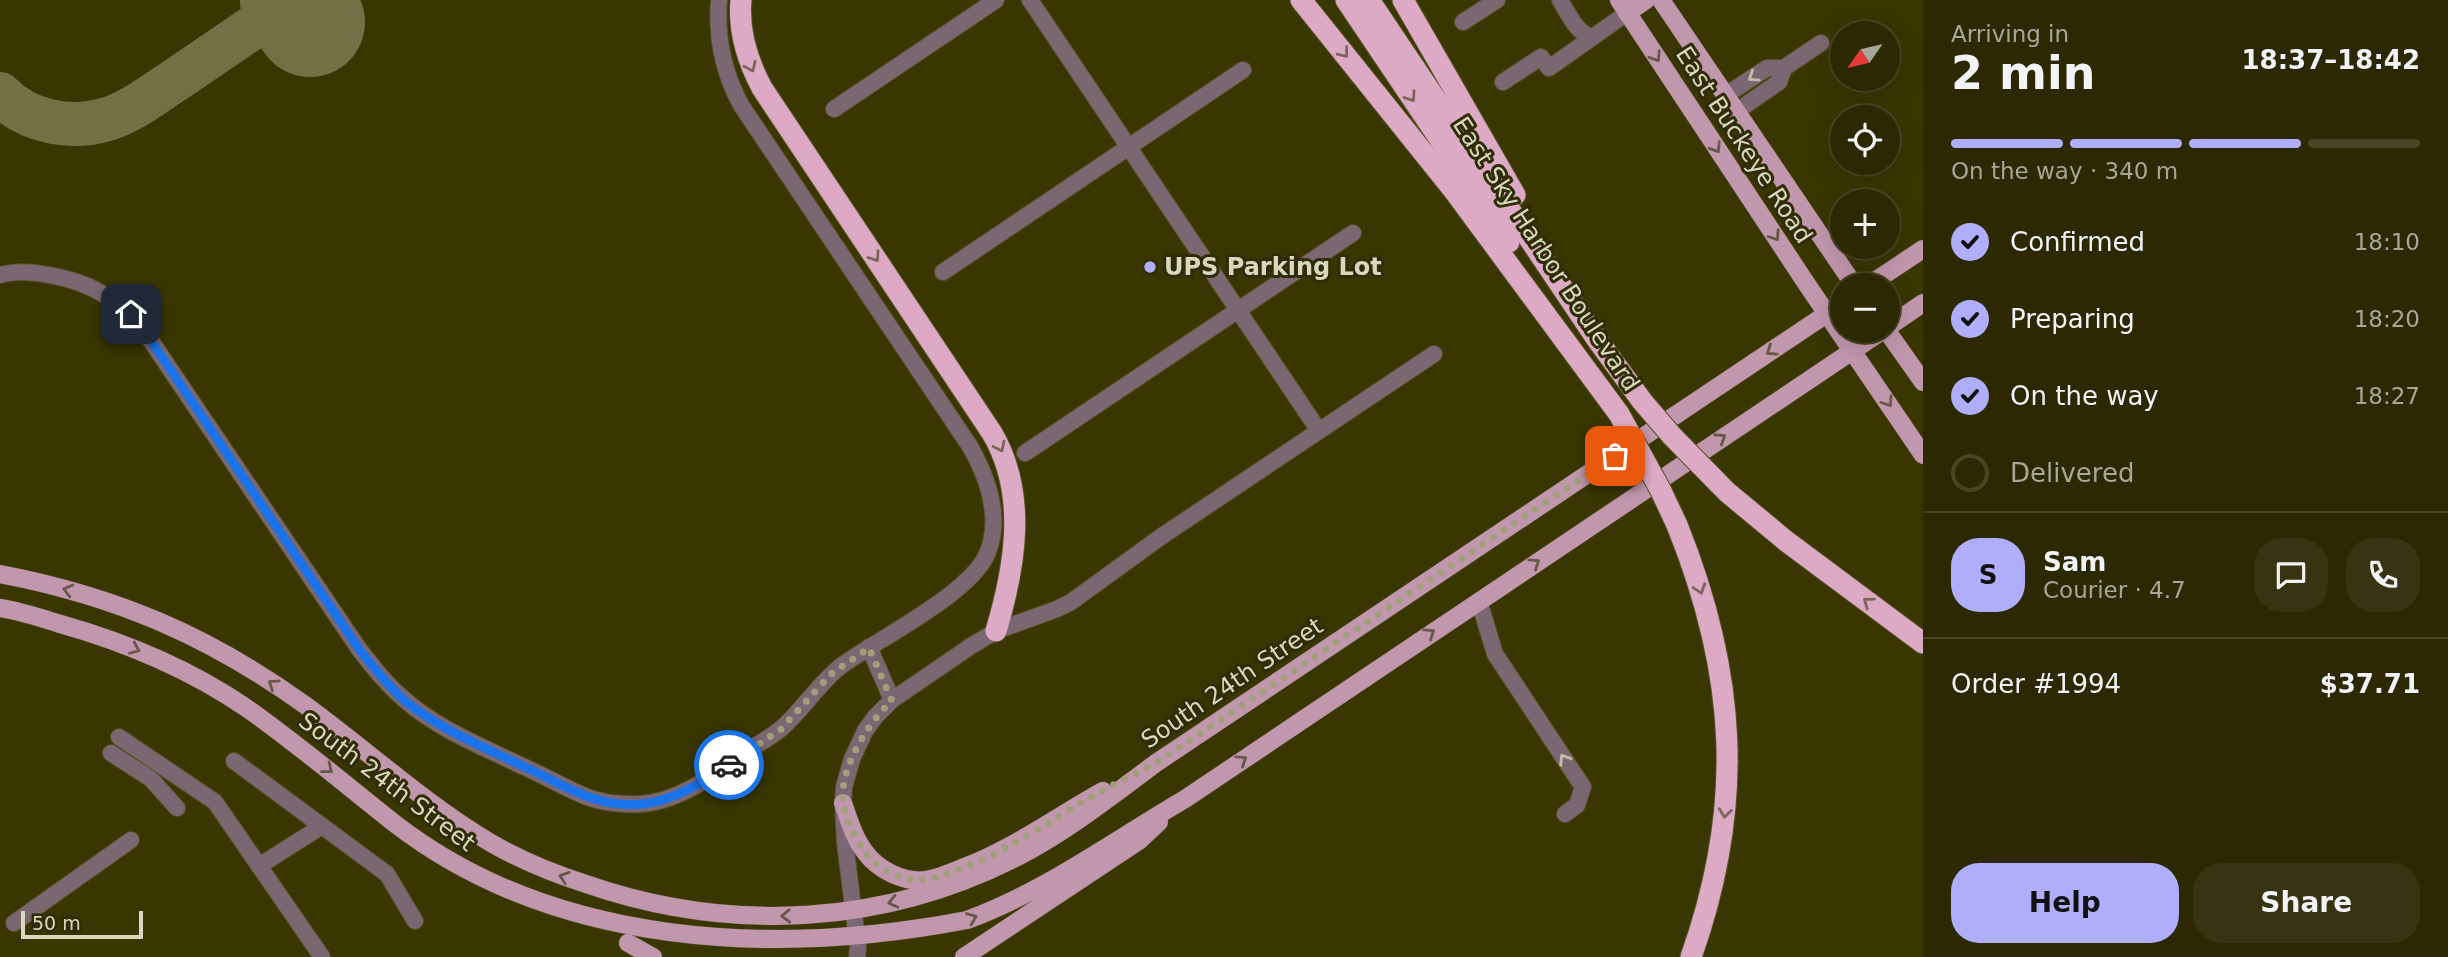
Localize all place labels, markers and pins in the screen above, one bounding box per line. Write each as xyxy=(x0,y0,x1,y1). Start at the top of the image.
place label: UPS Parking Lot xyxy=(1164,253,1382,281)
marker: UPS Parking Lot xyxy=(1142,259,1158,275)
pin xyxy=(101,284,161,344)
pin xyxy=(1585,426,1645,486)

